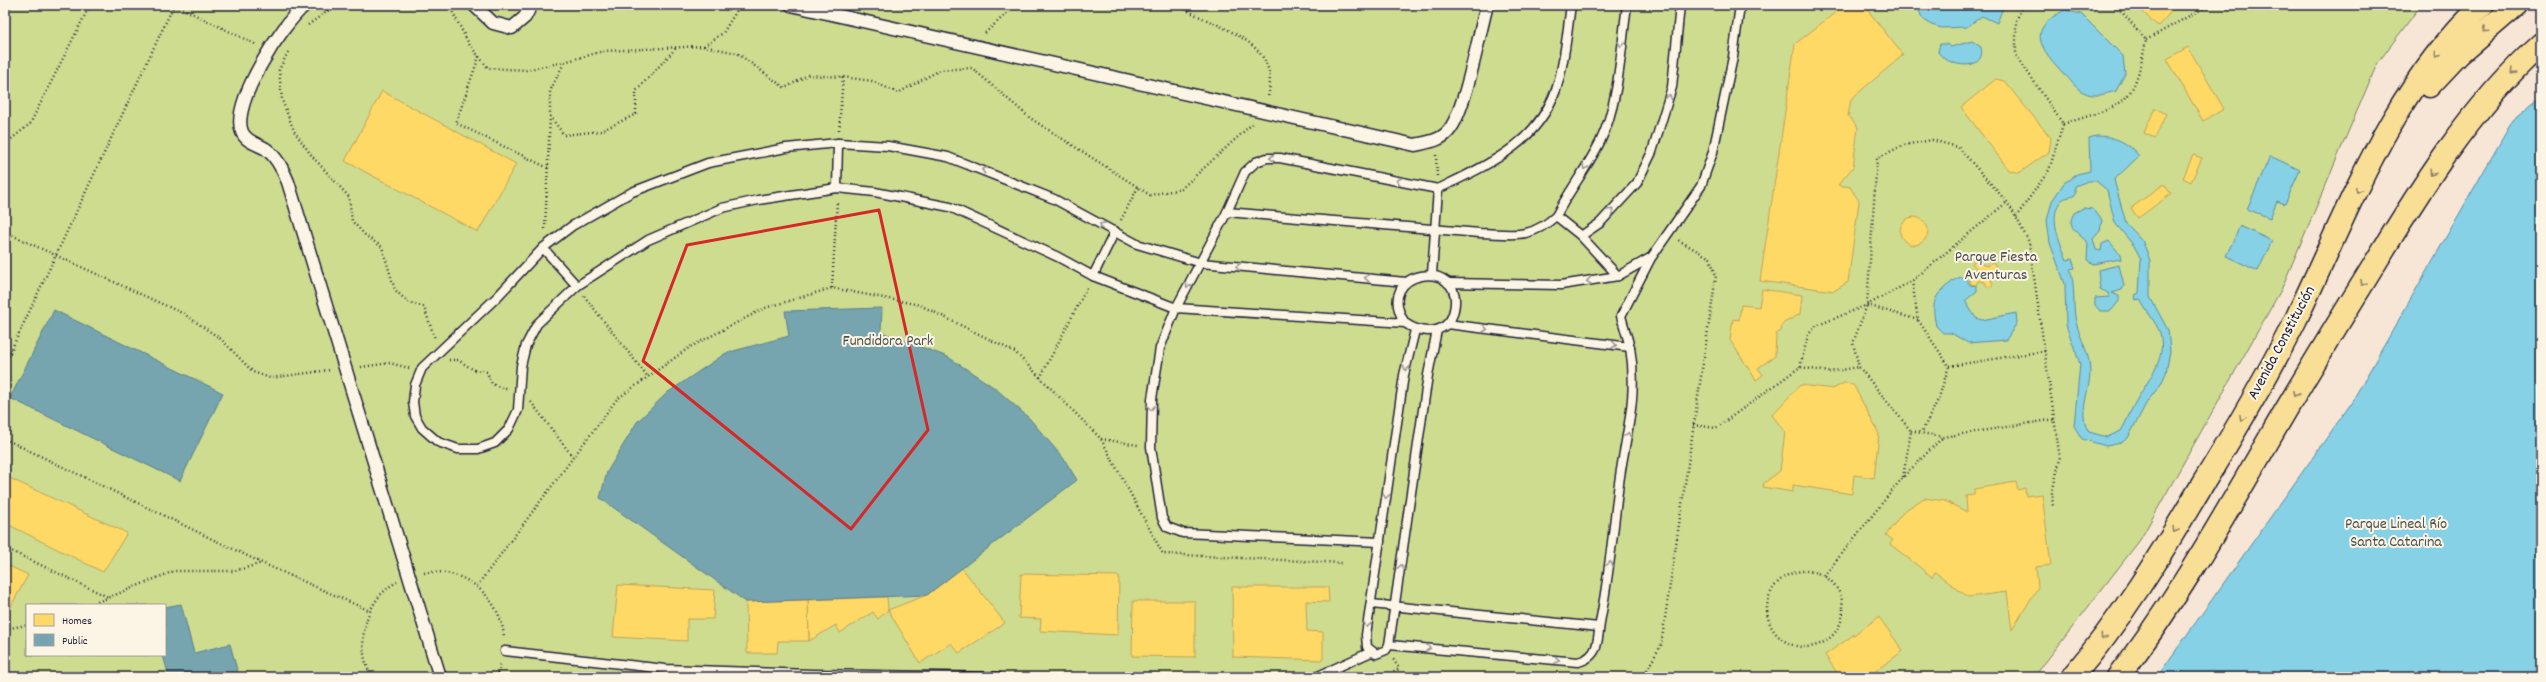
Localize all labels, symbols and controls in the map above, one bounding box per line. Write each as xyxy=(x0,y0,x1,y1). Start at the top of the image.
one-way arrow xyxy=(2483,25,2491,33)
one-way arrow xyxy=(1617,41,1626,47)
one-way arrow xyxy=(2435,50,2442,57)
one-way arrow xyxy=(2510,67,2518,74)
one-way arrow xyxy=(1664,94,1673,101)
one-way arrow xyxy=(1269,154,1275,163)
one-way arrow xyxy=(1582,163,1589,170)
one-way arrow xyxy=(981,166,988,174)
one-way arrow xyxy=(2429,169,2437,176)
one-way arrow xyxy=(1396,178,1402,186)
one-way arrow xyxy=(2355,185,2363,193)
one-way arrow xyxy=(1606,208,1614,216)
one-way arrow xyxy=(1099,222,1106,229)
park label: Parque Fiesta Aventuras xyxy=(1955,246,2038,287)
one-way arrow xyxy=(1235,262,1241,271)
one-way arrow xyxy=(1364,274,1370,283)
one-way arrow xyxy=(1586,276,1592,285)
one-way arrow xyxy=(2360,279,2368,286)
one-way arrow xyxy=(1186,281,1193,288)
street label: Avenida Constitución xyxy=(2242,282,2322,404)
one-way arrow xyxy=(1482,324,1488,333)
park label: Fundidora Park xyxy=(843,330,933,353)
one-way arrow xyxy=(1611,340,1617,349)
one-way arrow xyxy=(1402,364,1410,371)
one-way arrow xyxy=(2293,390,2300,397)
one-way arrow xyxy=(1147,405,1155,411)
one-way arrow xyxy=(2239,414,2247,421)
one-way arrow xyxy=(1623,432,1631,438)
one-way arrow xyxy=(1382,493,1391,499)
park label: Parque Lineal Río Santa Catarina xyxy=(2345,513,2447,554)
one-way arrow xyxy=(2173,526,2180,533)
one-way arrow xyxy=(1606,560,1615,567)
one-way arrow xyxy=(1397,564,1405,570)
legend xyxy=(26,604,166,656)
text: Homes xyxy=(62,613,92,630)
one-way arrow xyxy=(1363,622,1372,628)
text: Public xyxy=(62,633,88,650)
one-way arrow xyxy=(2101,633,2108,640)
one-way arrow xyxy=(1425,644,1431,653)
one-way arrow xyxy=(1554,655,1560,664)

